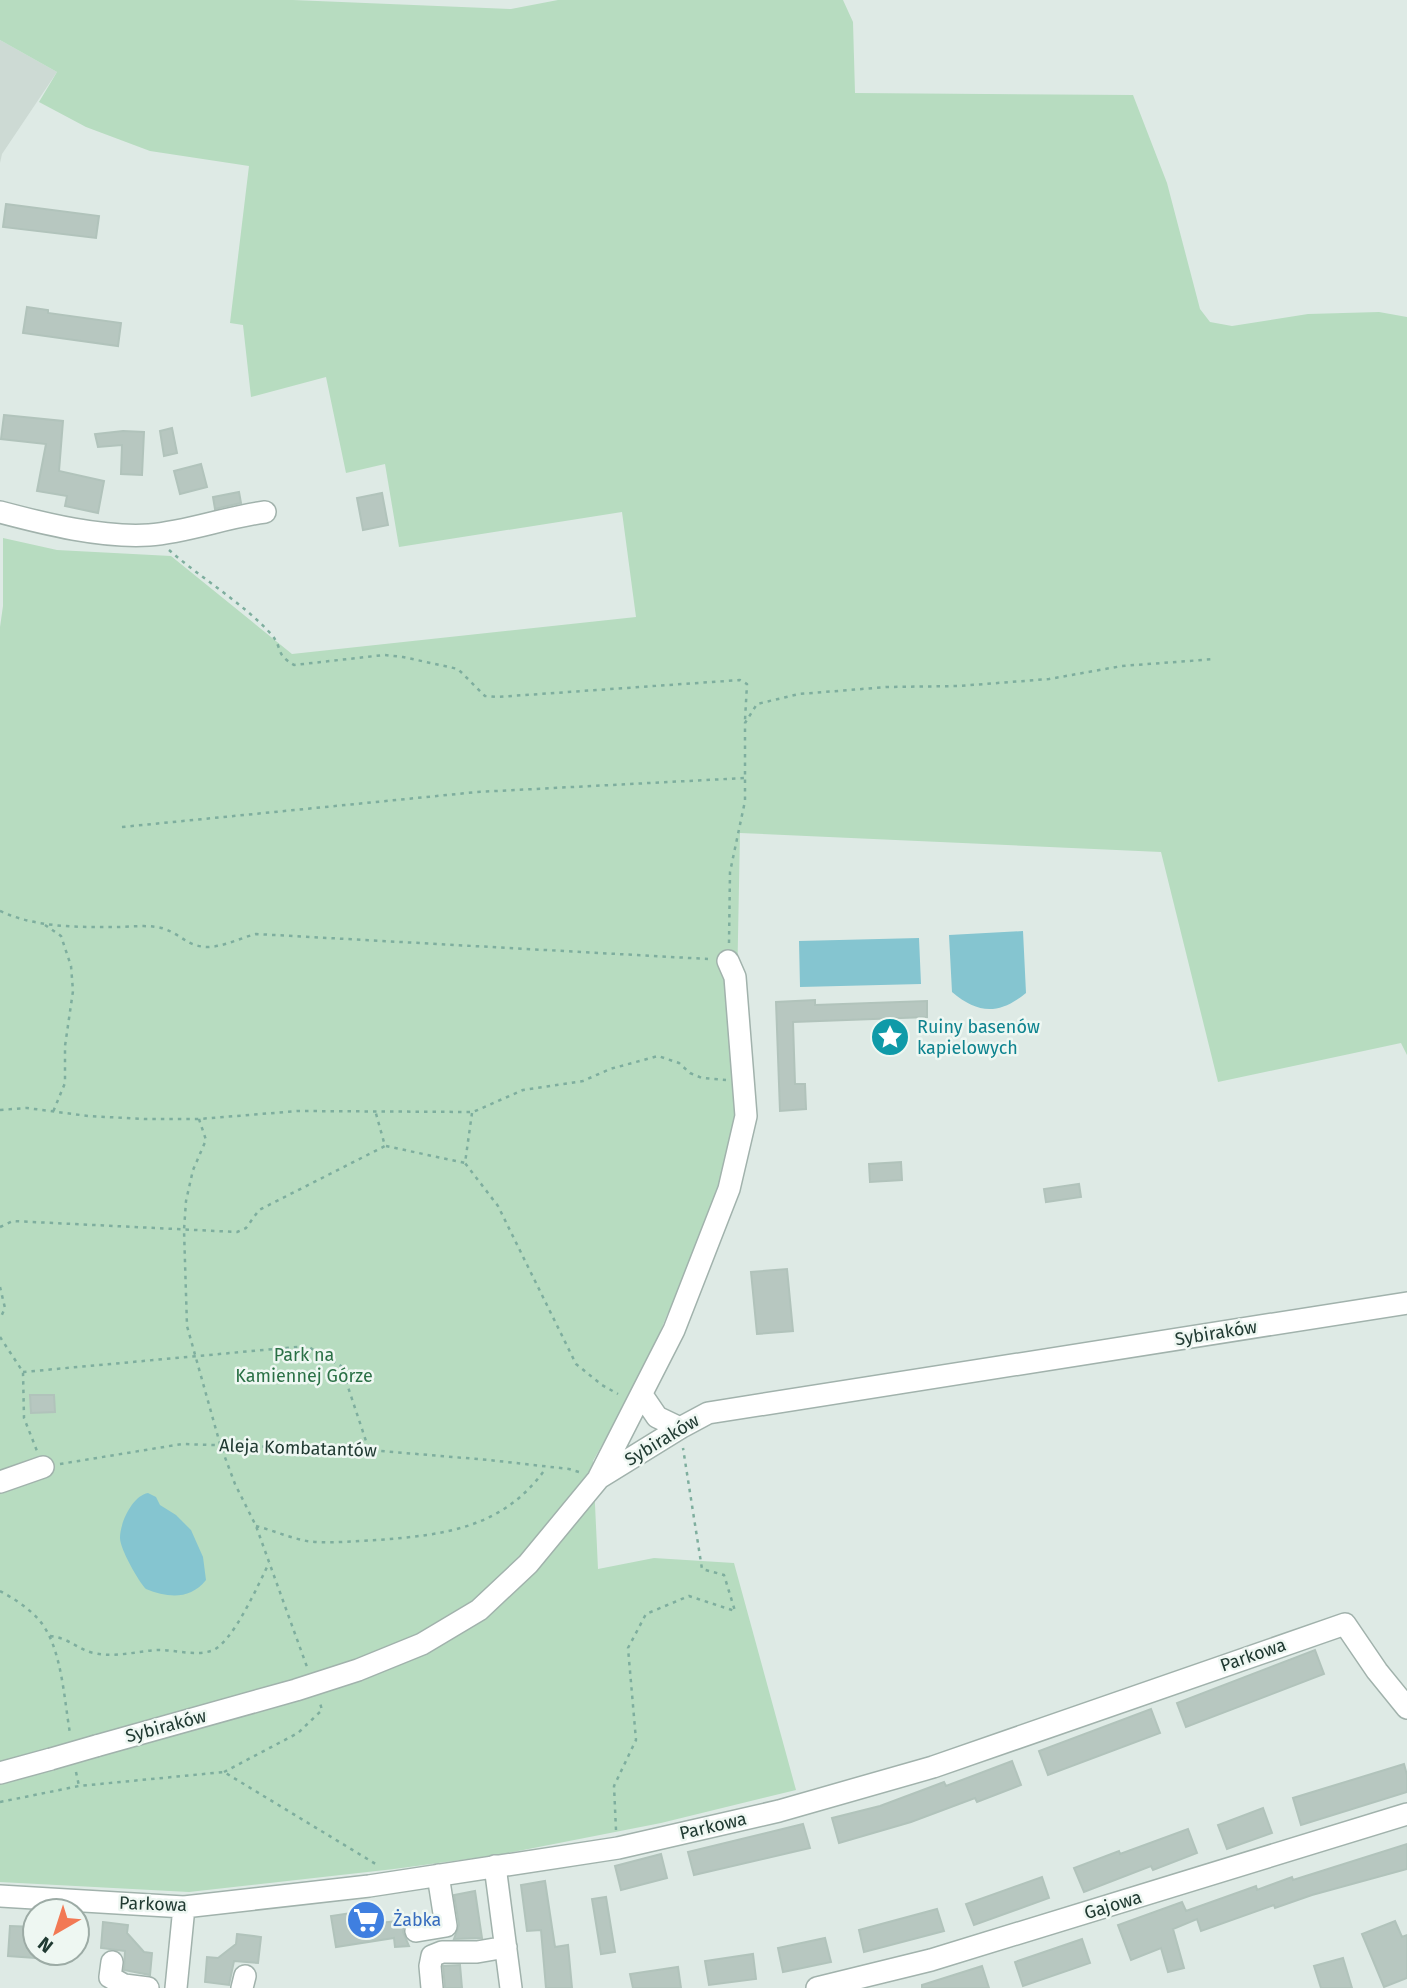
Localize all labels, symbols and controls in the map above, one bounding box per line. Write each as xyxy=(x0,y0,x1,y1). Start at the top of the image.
place icon: Ruiny basenów kapielowych xyxy=(869,1016,911,1058)
place label: Ruiny basenów kapielowych xyxy=(917,1016,1040,1059)
street label: Sybiraków xyxy=(1173,1316,1259,1350)
park label: Park na Kamiennej Górze xyxy=(235,1344,373,1387)
street label: Sybiraków xyxy=(621,1409,703,1471)
street label: Aleja Kombatantów xyxy=(219,1434,377,1462)
street label: Parkowa xyxy=(1217,1633,1289,1677)
street label: Sybiraków xyxy=(123,1705,209,1747)
street label: Parkowa xyxy=(677,1808,749,1844)
street label: Gajowa xyxy=(1082,1886,1144,1924)
street label: Parkowa xyxy=(119,1892,187,1916)
north arrow xyxy=(21,1897,91,1967)
supermarket icon: Żabka xyxy=(345,1899,387,1941)
place label: Żabka xyxy=(393,1909,441,1931)
text: N xyxy=(33,1932,58,1958)

